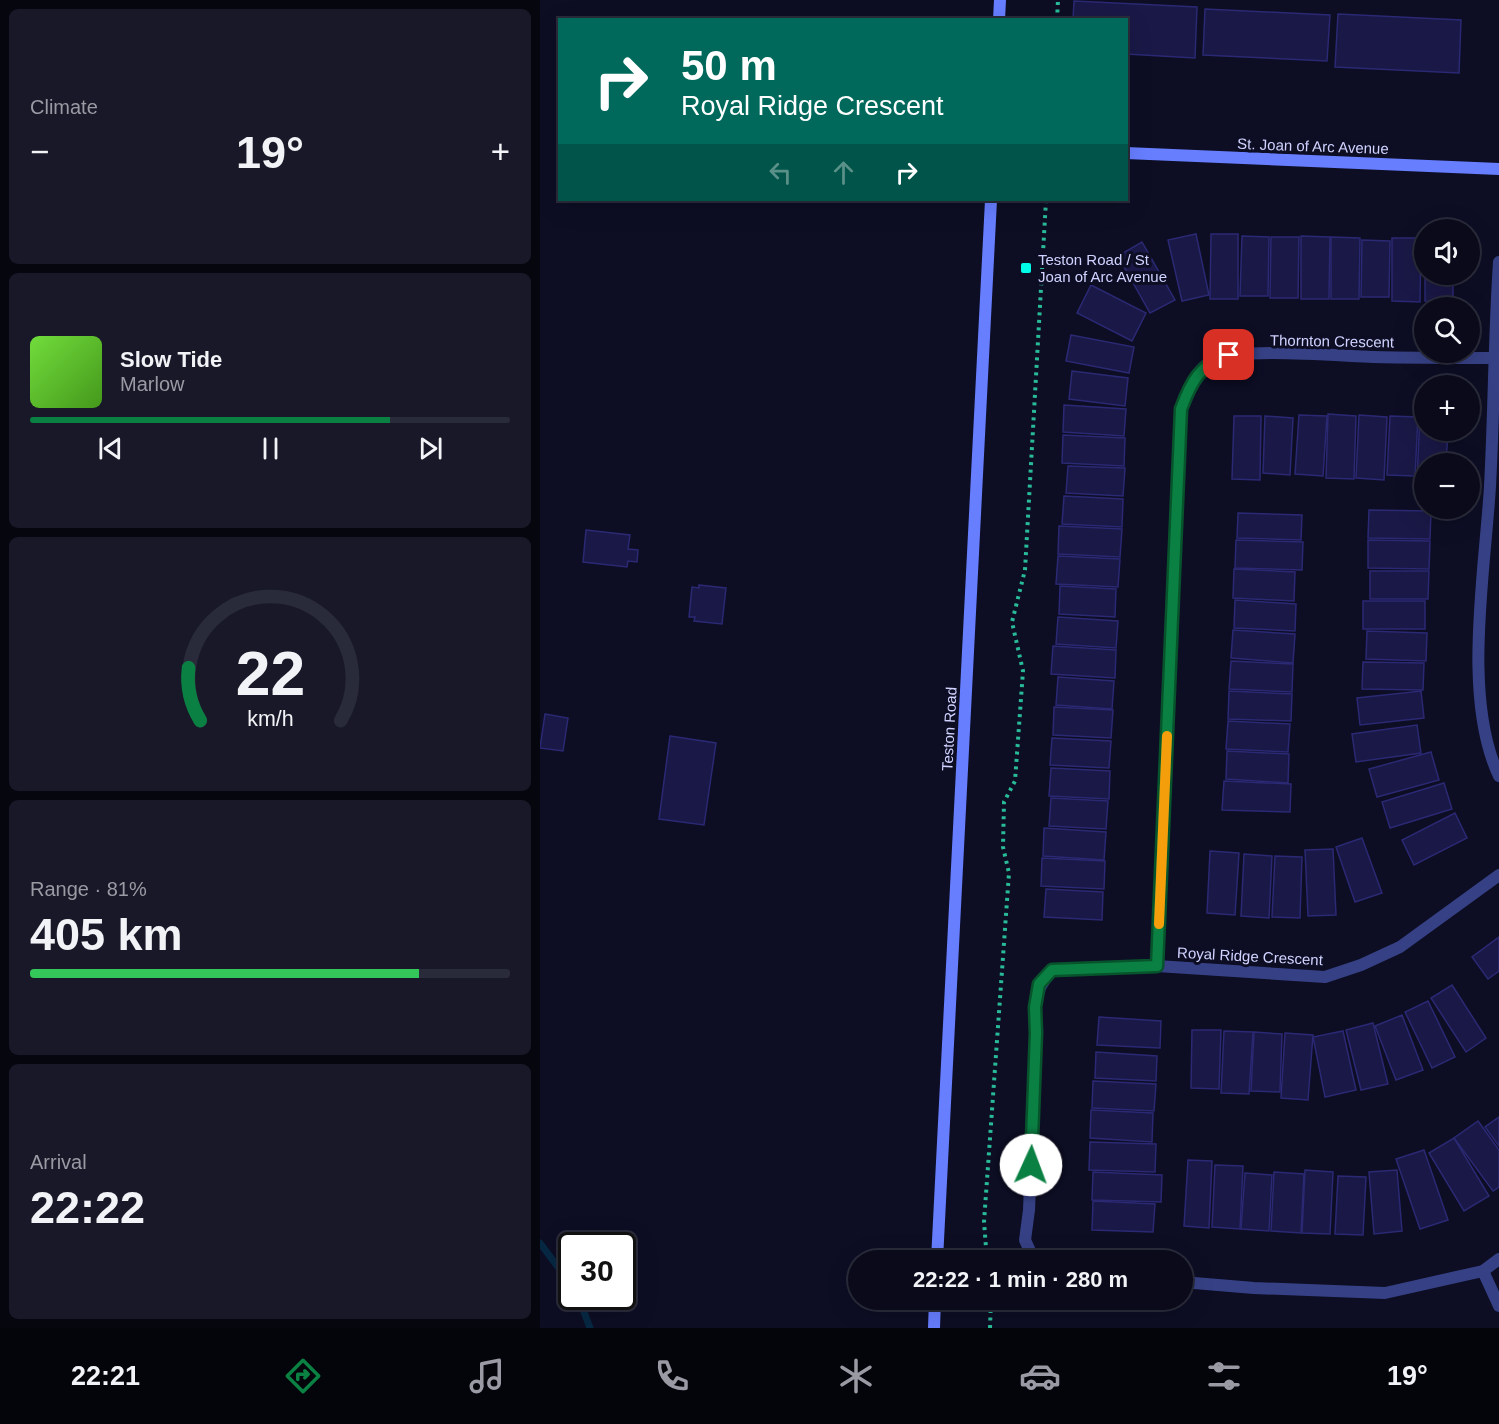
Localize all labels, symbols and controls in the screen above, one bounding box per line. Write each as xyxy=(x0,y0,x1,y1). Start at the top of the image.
icon: right xyxy=(582,42,660,120)
text: 50 m xyxy=(681,42,777,89)
text: Royal Ridge Crescent xyxy=(681,91,944,121)
text: Climate xyxy=(30,96,98,118)
text: 19° xyxy=(236,127,304,178)
text: − xyxy=(30,133,49,170)
text: + xyxy=(491,133,510,170)
street label: St. Joan of Arc Avenue xyxy=(1237,135,1389,157)
icon: left xyxy=(764,156,797,189)
icon: ahead xyxy=(827,156,860,189)
icon: right xyxy=(890,156,923,189)
map controls xyxy=(1414,219,1480,519)
button: sound xyxy=(1414,219,1480,285)
place label: Teston Road / St Joan of Arc Avenue xyxy=(1038,251,1167,285)
marker: Teston Road / St Joan of Arc Avenue xyxy=(1019,261,1033,275)
button: search xyxy=(1414,297,1480,363)
pin xyxy=(1203,329,1254,380)
street label: Thornton Crescent xyxy=(1270,331,1395,351)
icon: arrive xyxy=(1212,338,1245,371)
text: Slow Tide xyxy=(120,347,222,372)
text: Marlow xyxy=(120,373,184,395)
button: + xyxy=(1414,375,1480,441)
icon: previous xyxy=(94,432,127,465)
icon: pause xyxy=(254,432,287,465)
icon: next xyxy=(414,432,447,465)
button: − xyxy=(1414,453,1480,519)
text: 22 xyxy=(235,639,305,708)
street label: Teston Road xyxy=(938,686,960,772)
text: km/h xyxy=(247,707,293,731)
text: Range · 81% xyxy=(30,878,147,900)
text: 405 km xyxy=(30,909,183,960)
street label: Royal Ridge Crescent xyxy=(1177,944,1324,968)
position arrow xyxy=(999,1133,1063,1197)
text: Arrival xyxy=(30,1151,87,1173)
text: 22:22 xyxy=(30,1182,145,1233)
speed limit sign: 30 xyxy=(558,1232,636,1310)
text: 22:22 · 1 min · 280 m xyxy=(913,1267,1128,1292)
icon: directions xyxy=(282,1355,324,1397)
icon: music xyxy=(466,1355,508,1397)
icon: phone xyxy=(651,1355,693,1397)
icon: climate xyxy=(835,1355,877,1397)
icon: car xyxy=(1019,1355,1061,1397)
icon: filters xyxy=(1203,1355,1245,1397)
text: 22:21 xyxy=(71,1361,140,1391)
text: 19° xyxy=(1387,1361,1428,1391)

